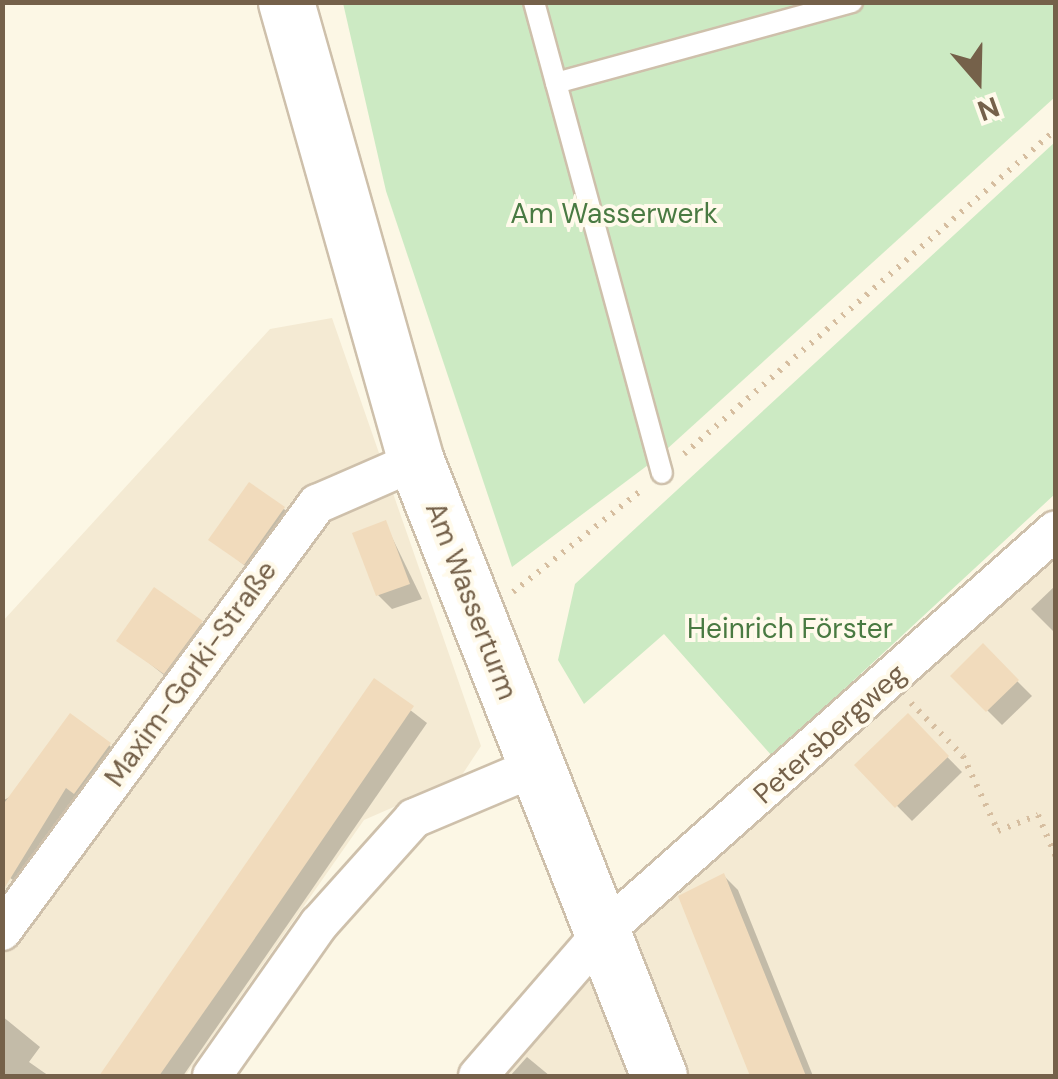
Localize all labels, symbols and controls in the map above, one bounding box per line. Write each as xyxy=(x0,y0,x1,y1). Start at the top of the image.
north arrow xyxy=(928,30,1028,130)
text: N xyxy=(973,88,1004,130)
park label: Am Wasserwerk xyxy=(510,197,718,231)
street label: Am Wasserturm xyxy=(418,498,524,704)
street label: Maxim-Gorki-Straße xyxy=(98,555,284,793)
park label: Heinrich Förster xyxy=(687,612,893,646)
street label: Petersbergweg xyxy=(747,657,913,811)

